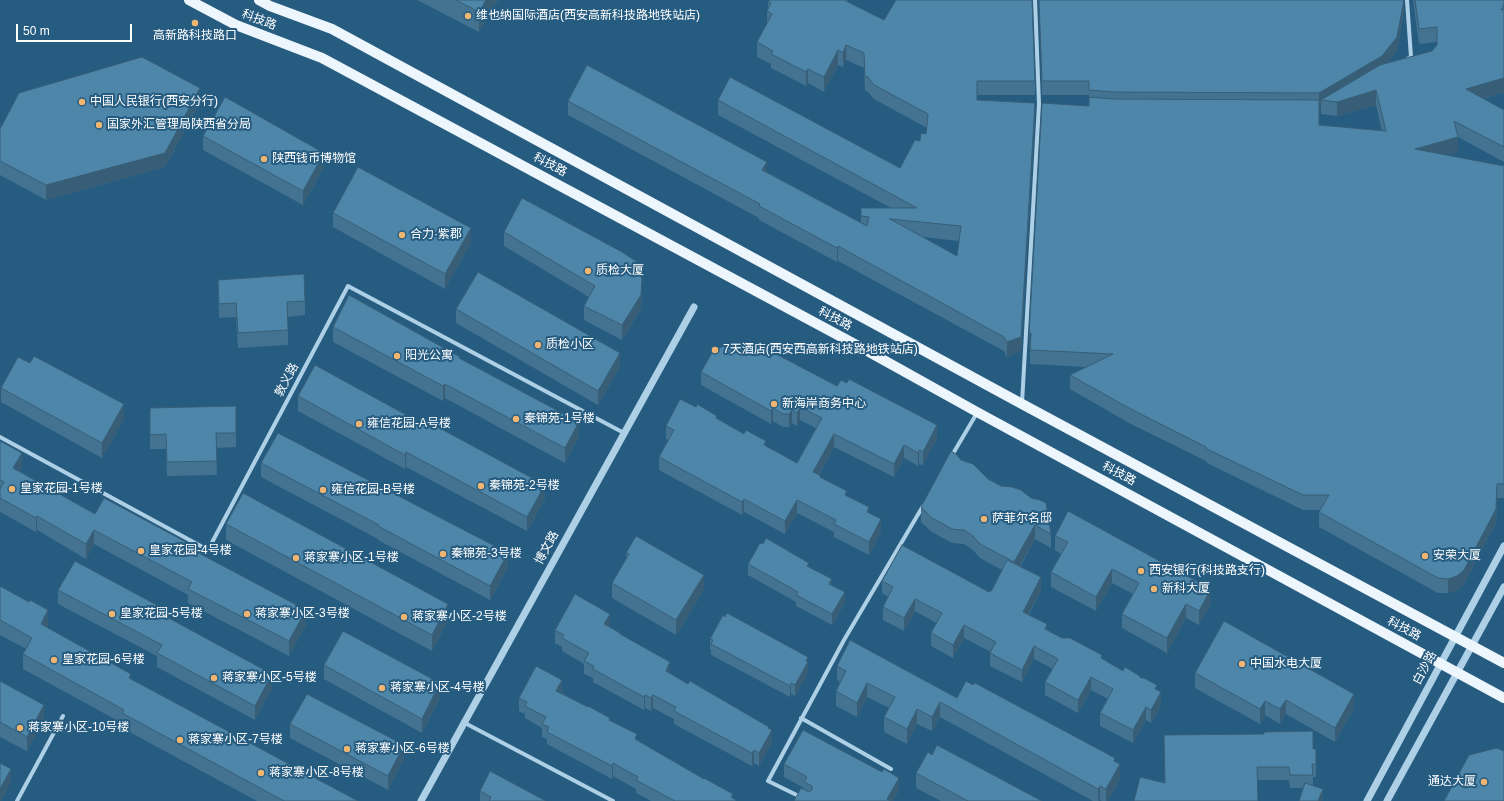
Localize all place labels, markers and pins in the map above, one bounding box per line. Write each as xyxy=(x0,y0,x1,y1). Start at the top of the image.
place label: 维也纳国际酒店(西安高新科技路地铁站店) xyxy=(476,9,700,23)
marker: 维也纳国际酒店(西安高新科技路地铁站店) xyxy=(463,11,473,21)
marker: 高新路科技路口 xyxy=(190,18,200,28)
place label: 高新路科技路口 xyxy=(153,29,237,43)
place label: 中国人民银行(西安分行) xyxy=(90,95,218,109)
marker: 中国人民银行(西安分行) xyxy=(77,97,87,107)
place label: 国家外汇管理局陕西省分局 xyxy=(107,118,251,132)
marker: 国家外汇管理局陕西省分局 xyxy=(94,120,104,130)
place label: 陕西钱币博物馆 xyxy=(272,152,356,166)
marker: 陕西钱币博物馆 xyxy=(259,154,269,164)
place label: 合力·紫郡 xyxy=(410,228,462,242)
marker: 合力·紫郡 xyxy=(397,230,407,240)
place label: 质检大厦 xyxy=(596,264,644,278)
marker: 质检大厦 xyxy=(583,266,593,276)
place label: 质检小区 xyxy=(546,338,594,352)
marker: 质检小区 xyxy=(533,340,543,350)
place label: 7天酒店(西安西高新科技路地铁站店) xyxy=(723,343,918,357)
marker: 7天酒店(西安西高新科技路地铁站店) xyxy=(710,345,720,355)
place label: 阳光公寓 xyxy=(405,349,453,363)
marker: 阳光公寓 xyxy=(392,351,402,361)
place label: 新海岸商务中心 xyxy=(782,397,866,411)
marker: 新海岸商务中心 xyxy=(769,399,779,409)
place label: 秦锦苑-1号楼 xyxy=(524,412,595,426)
marker: 秦锦苑-1号楼 xyxy=(511,414,521,424)
place label: 雍信花园-A号楼 xyxy=(367,417,451,431)
marker: 雍信花园-A号楼 xyxy=(354,419,364,429)
place label: 秦锦苑-2号楼 xyxy=(489,479,560,493)
marker: 秦锦苑-2号楼 xyxy=(476,481,486,491)
place label: 皇家花园-1号楼 xyxy=(20,482,103,496)
place label: 雍信花园-B号楼 xyxy=(331,483,415,497)
marker: 皇家花园-1号楼 xyxy=(7,484,17,494)
marker: 雍信花园-B号楼 xyxy=(318,485,328,495)
place label: 萨菲尔名邸 xyxy=(992,512,1052,526)
marker: 萨菲尔名邸 xyxy=(979,514,989,524)
place label: 皇家花园-4号楼 xyxy=(149,544,232,558)
marker: 皇家花园-4号楼 xyxy=(136,546,146,556)
place label: 秦锦苑-3号楼 xyxy=(451,547,522,561)
marker: 秦锦苑-3号楼 xyxy=(438,549,448,559)
place label: 安荣大厦 xyxy=(1433,549,1481,563)
place label: 蒋家寨小区-1号楼 xyxy=(304,551,399,565)
marker: 安荣大厦 xyxy=(1420,551,1430,561)
marker: 蒋家寨小区-1号楼 xyxy=(291,553,301,563)
place label: 西安银行(科技路支行) xyxy=(1149,564,1265,578)
marker: 西安银行(科技路支行) xyxy=(1136,566,1146,576)
place label: 新科大厦 xyxy=(1162,582,1210,596)
marker: 新科大厦 xyxy=(1149,584,1159,594)
place label: 皇家花园-5号楼 xyxy=(120,607,203,621)
place label: 蒋家寨小区-3号楼 xyxy=(255,607,350,621)
marker: 皇家花园-5号楼 xyxy=(107,609,117,619)
marker: 蒋家寨小区-3号楼 xyxy=(242,609,252,619)
place label: 蒋家寨小区-2号楼 xyxy=(412,610,507,624)
marker: 蒋家寨小区-2号楼 xyxy=(399,612,409,622)
place label: 皇家花园-6号楼 xyxy=(62,653,145,667)
marker: 皇家花园-6号楼 xyxy=(49,655,59,665)
place label: 中国水电大厦 xyxy=(1250,657,1322,671)
marker: 中国水电大厦 xyxy=(1237,659,1247,669)
place label: 蒋家寨小区-5号楼 xyxy=(222,671,317,685)
marker: 蒋家寨小区-5号楼 xyxy=(209,673,219,683)
place label: 蒋家寨小区-4号楼 xyxy=(390,681,485,695)
marker: 蒋家寨小区-4号楼 xyxy=(377,683,387,693)
place label: 蒋家寨小区-10号楼 xyxy=(28,721,129,735)
marker: 蒋家寨小区-10号楼 xyxy=(15,723,25,733)
place label: 蒋家寨小区-7号楼 xyxy=(188,733,283,747)
marker: 蒋家寨小区-7号楼 xyxy=(175,735,185,745)
place label: 蒋家寨小区-6号楼 xyxy=(355,742,450,756)
marker: 蒋家寨小区-6号楼 xyxy=(342,744,352,754)
place label: 蒋家寨小区-8号楼 xyxy=(269,766,364,780)
marker: 蒋家寨小区-8号楼 xyxy=(256,768,266,778)
place label: 通达大厦 xyxy=(1428,775,1476,789)
marker: 通达大厦 xyxy=(1479,777,1489,787)

